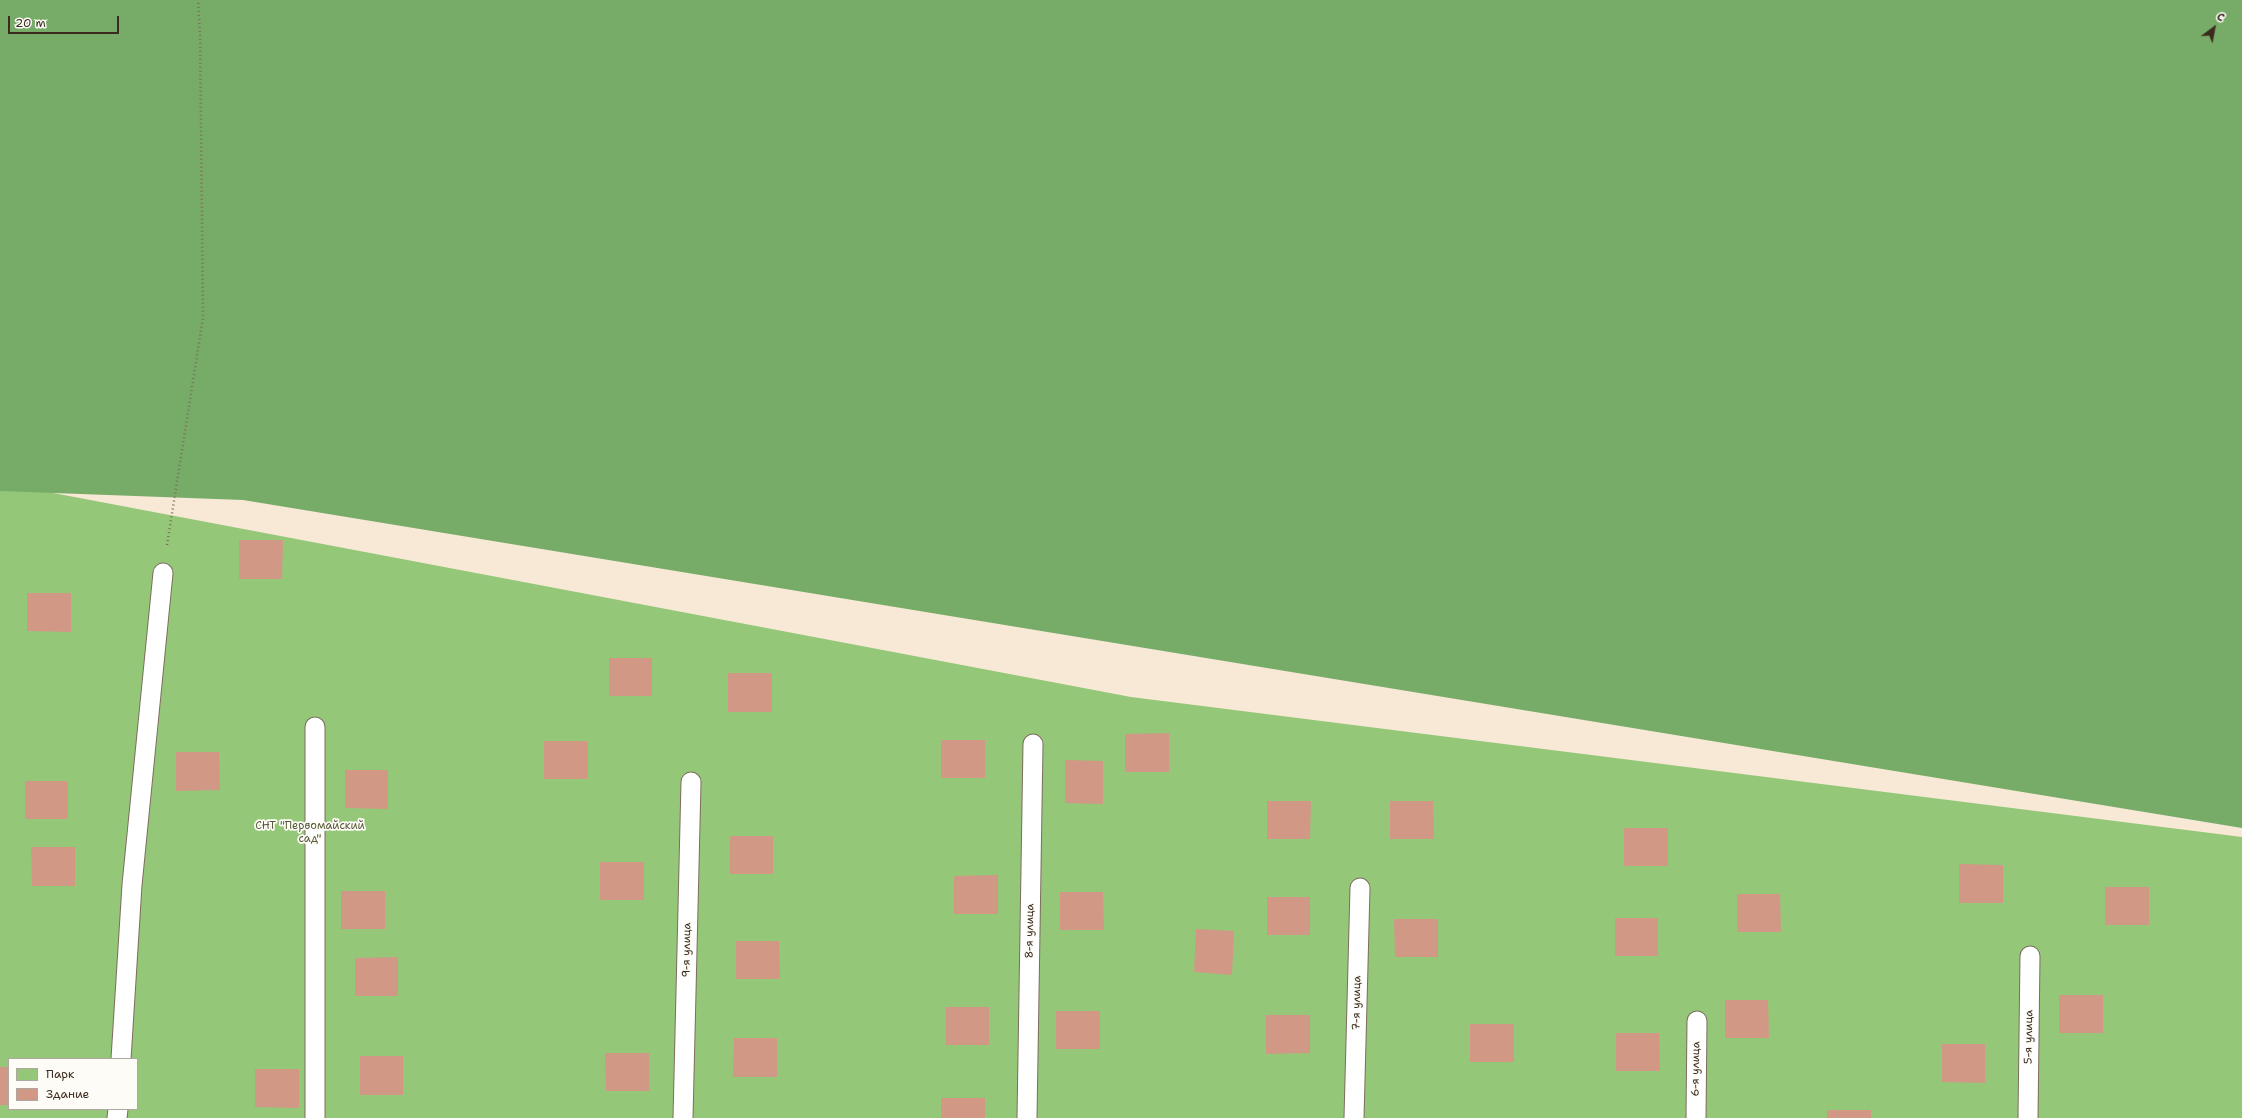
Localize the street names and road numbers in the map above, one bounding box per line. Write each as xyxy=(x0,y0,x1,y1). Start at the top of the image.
street label: 8-я улица xyxy=(1023,903,1037,959)
street label: 9-я улица xyxy=(680,922,694,978)
street label: 7-я улица xyxy=(1350,975,1364,1031)
street label: 5-я улица xyxy=(2022,1010,2036,1064)
street label: 6-я улица xyxy=(1689,1041,1703,1097)

